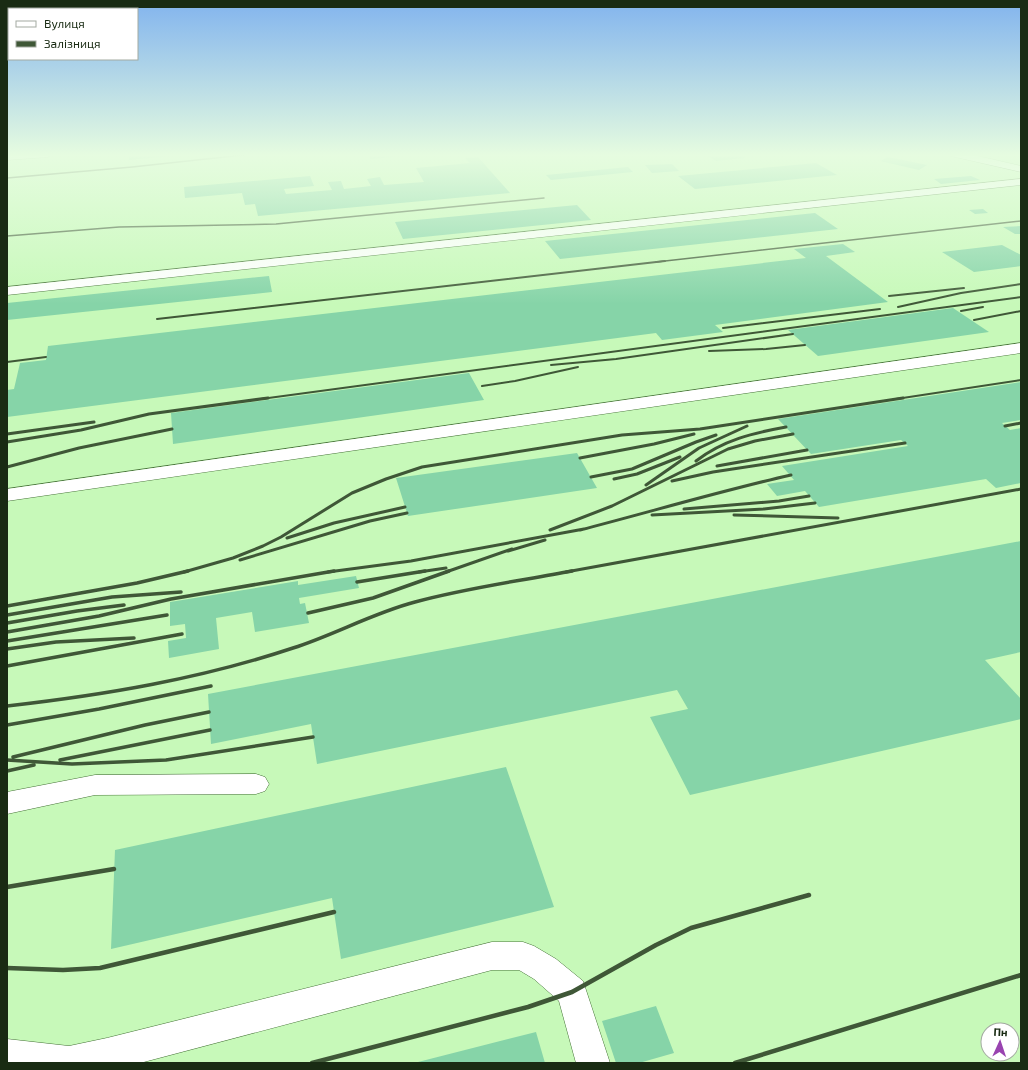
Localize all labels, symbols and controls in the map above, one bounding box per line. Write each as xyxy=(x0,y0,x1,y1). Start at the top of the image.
legend xyxy=(8,8,138,60)
text: Вулиця xyxy=(44,16,85,31)
text: Залізниця xyxy=(44,36,101,50)
north arrow xyxy=(980,1022,1020,1062)
text: Пн xyxy=(993,1025,1008,1038)

